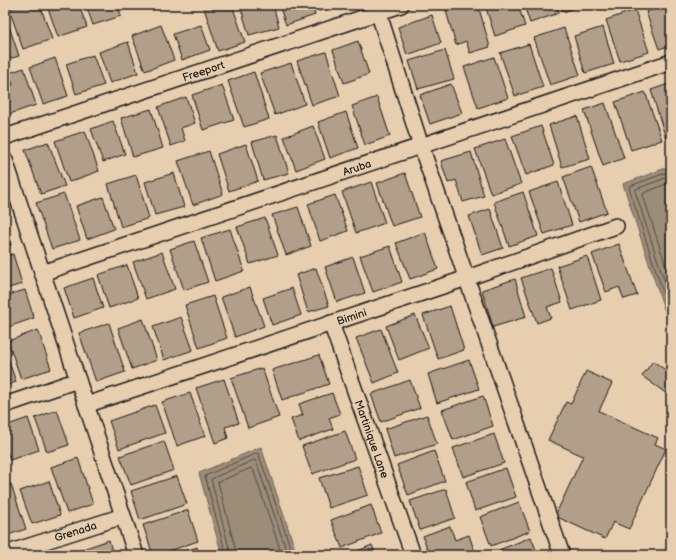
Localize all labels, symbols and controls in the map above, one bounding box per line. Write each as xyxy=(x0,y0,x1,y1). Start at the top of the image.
street label: Freeport xyxy=(181,58,227,84)
street label: Aruba xyxy=(341,157,373,179)
street label: Bimini xyxy=(335,306,368,328)
street label: Martinique Lane xyxy=(352,398,391,480)
street label: Grenada xyxy=(53,519,98,545)

